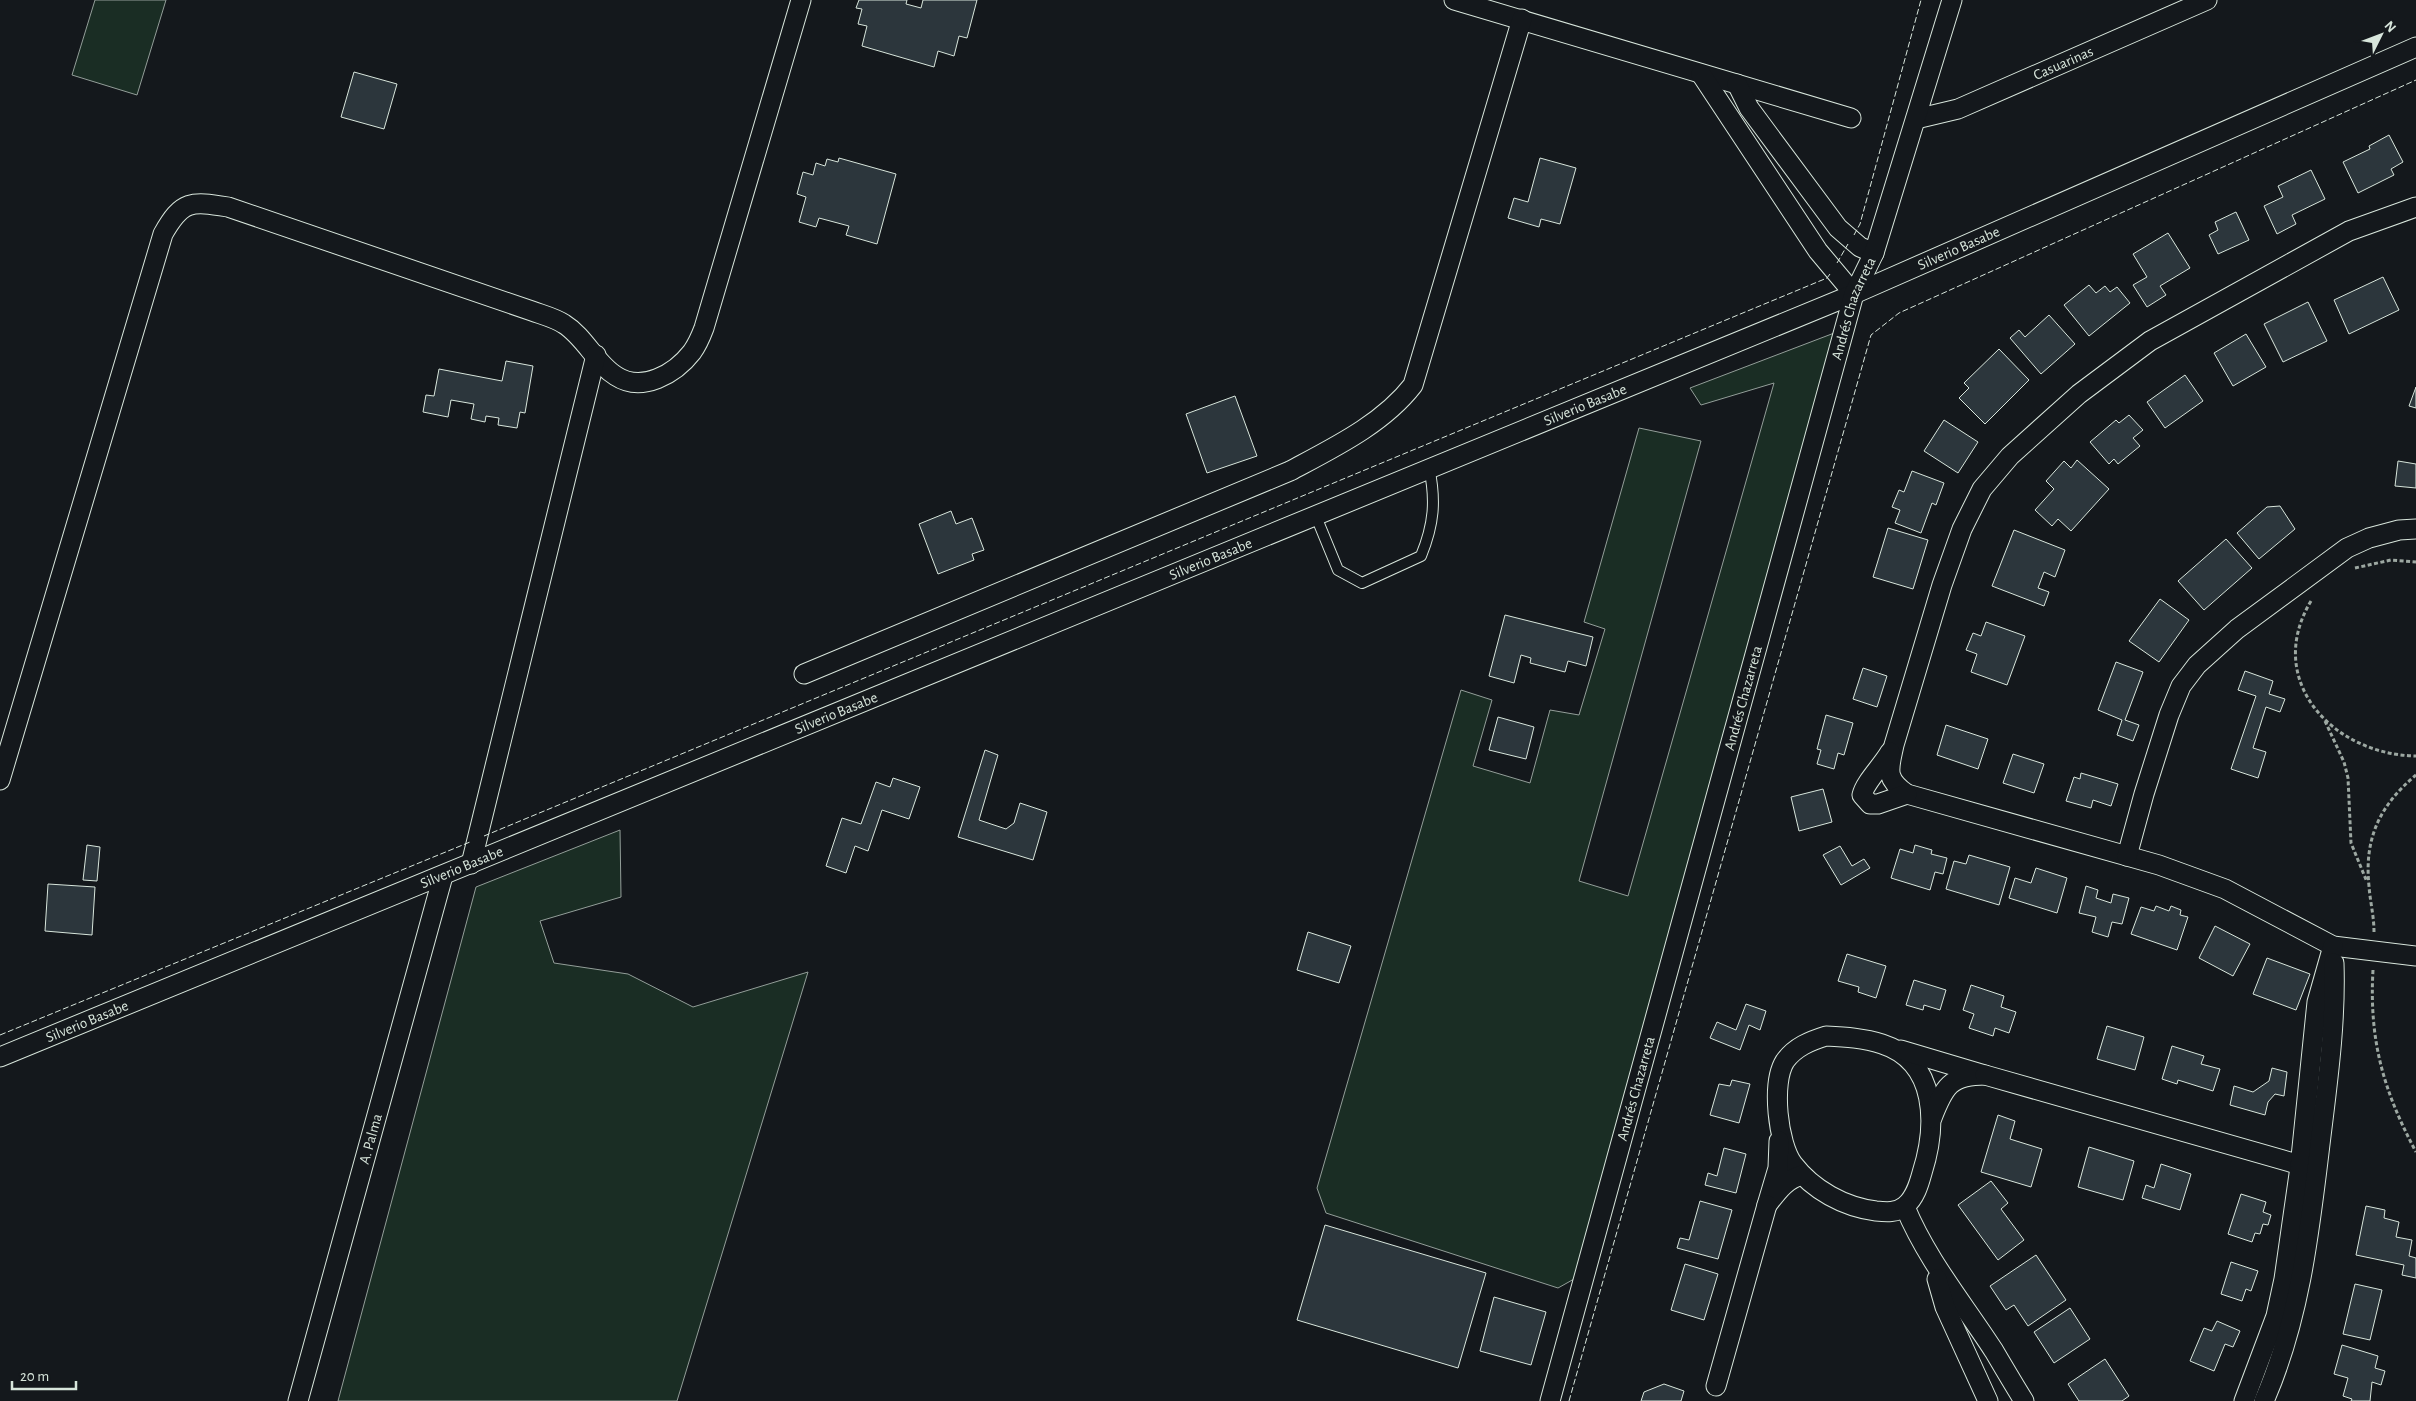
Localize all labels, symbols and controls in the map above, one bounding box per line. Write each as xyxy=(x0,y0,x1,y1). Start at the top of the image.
north arrow xyxy=(2356,10,2406,60)
text: N xyxy=(2381,19,2398,35)
street label: Casuarinas xyxy=(2031,43,2095,83)
street label: Silverio Basabe xyxy=(1915,223,2002,273)
street label: Andrés Chazarreta xyxy=(1829,255,1878,361)
street label: Silverio Basabe xyxy=(1541,381,1629,428)
street label: Silverio Basabe xyxy=(1167,535,1254,583)
street label: Andrés Chazarreta xyxy=(1722,644,1765,752)
street label: Silverio Basabe xyxy=(792,689,880,737)
street label: Silverio Basabe xyxy=(418,843,505,891)
street label: Silverio Basabe xyxy=(43,998,131,1045)
street label: Andrés Chazarreta xyxy=(1614,1035,1657,1143)
street label: A. Palma xyxy=(356,1112,385,1166)
scale bar xyxy=(12,1358,76,1390)
text: 20 m xyxy=(20,1369,49,1384)

